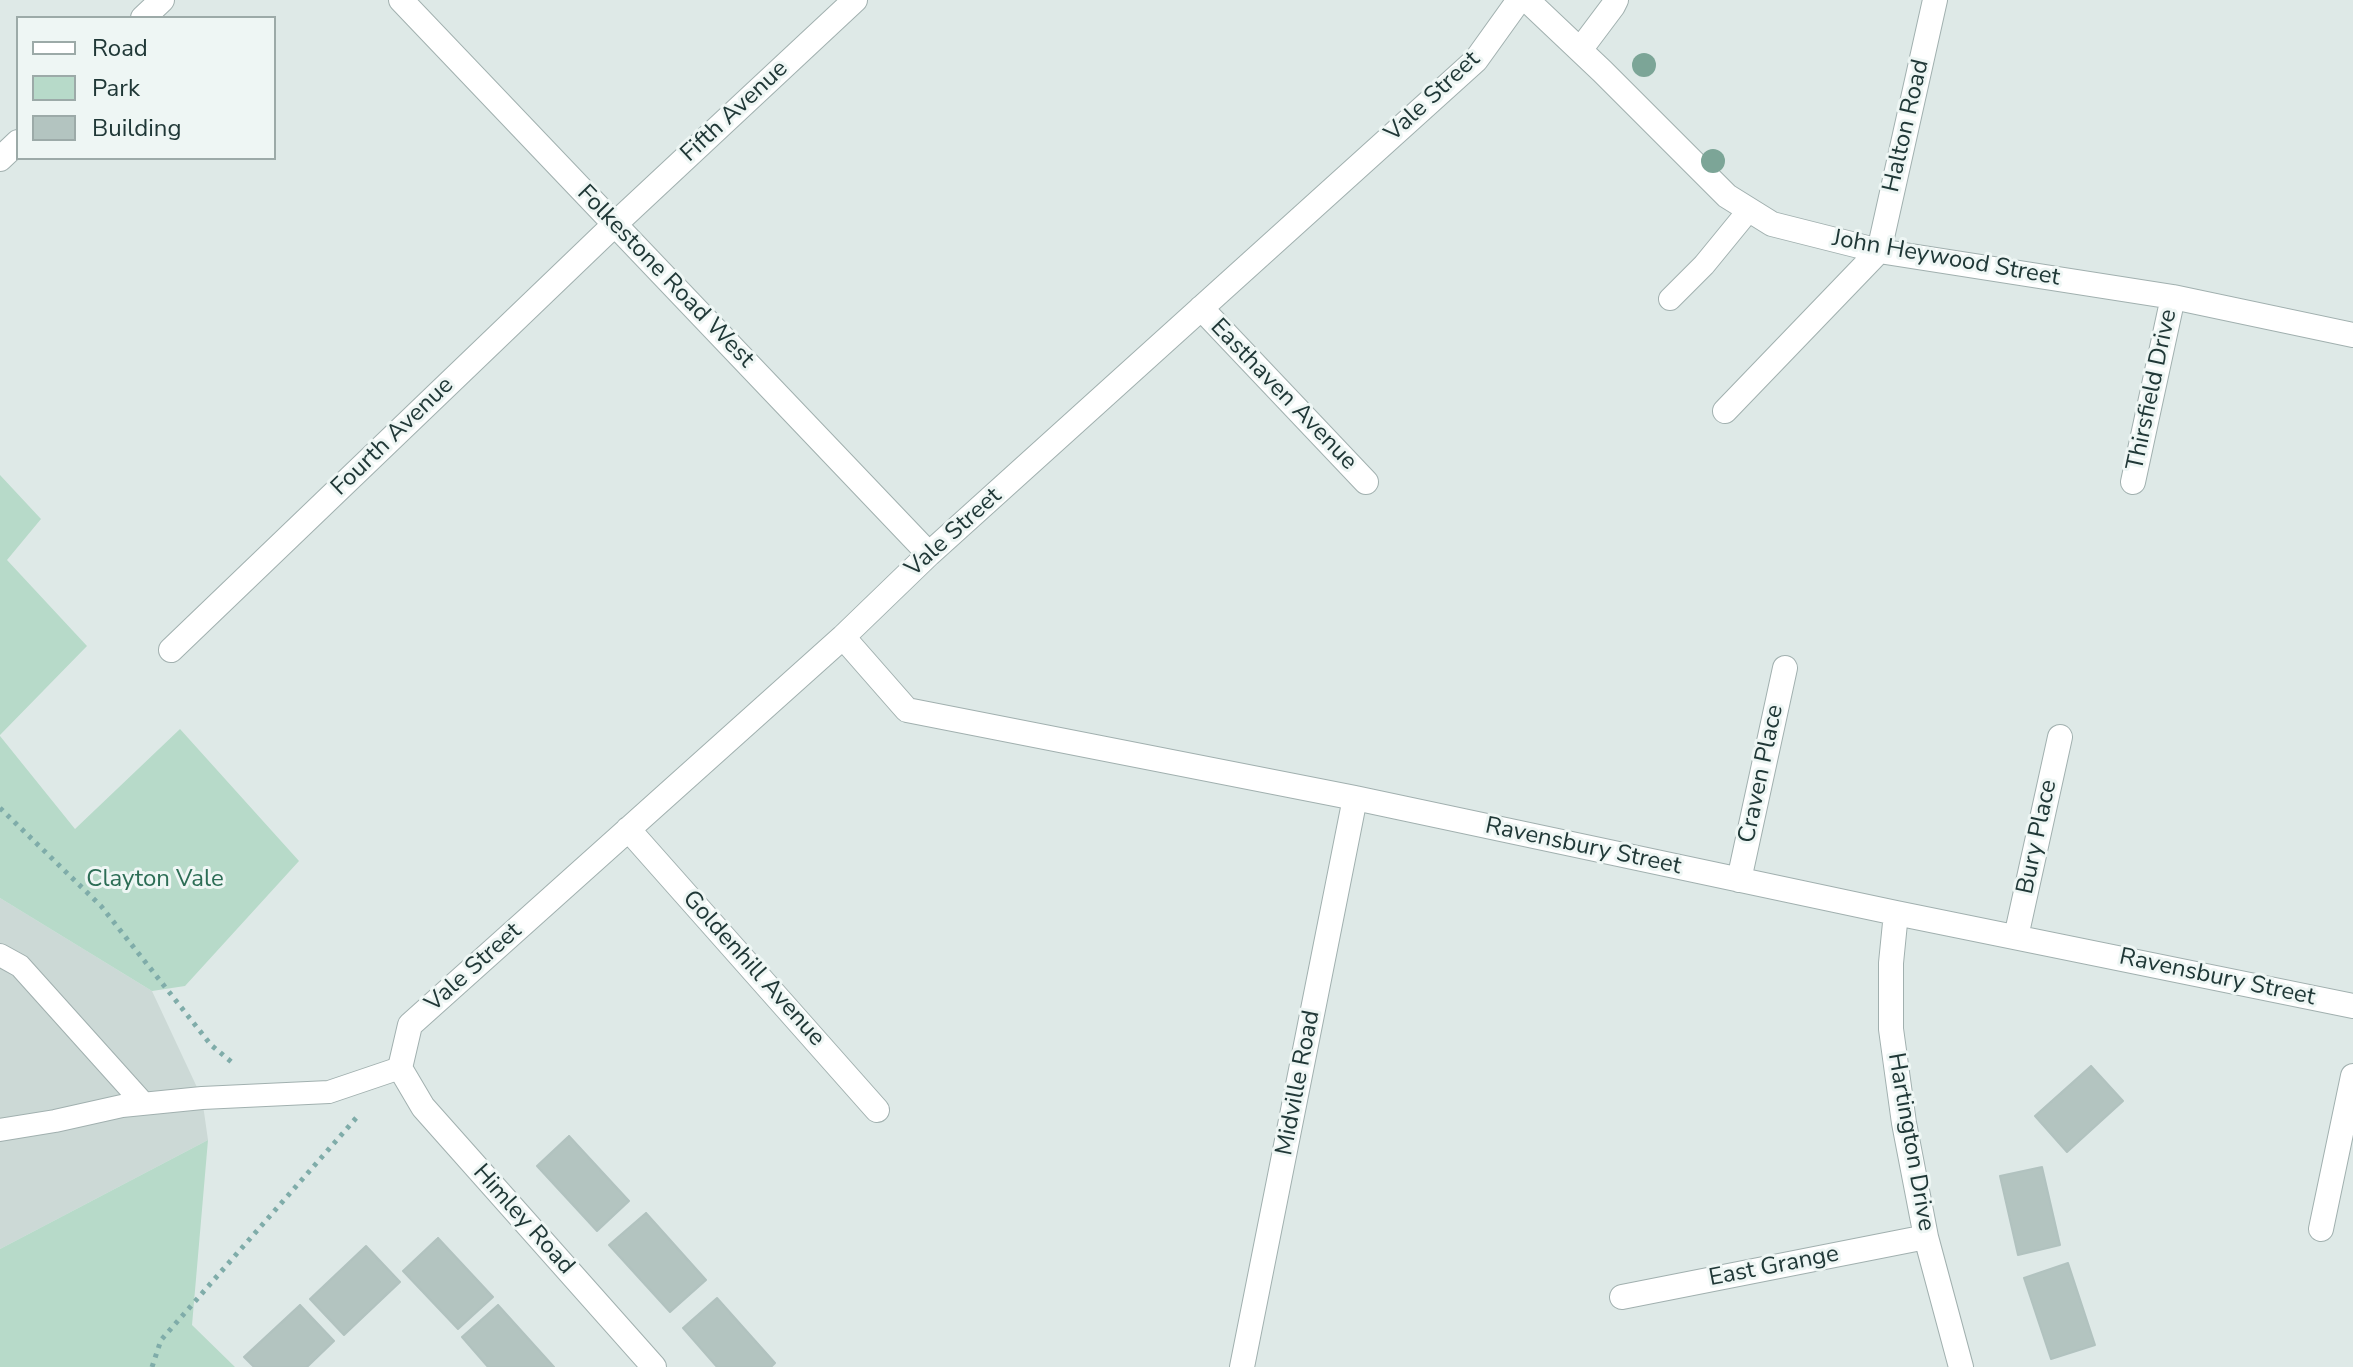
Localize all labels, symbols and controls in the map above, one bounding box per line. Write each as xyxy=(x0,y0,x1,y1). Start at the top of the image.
legend xyxy=(16,16,276,160)
text: Road xyxy=(92,32,148,64)
street label: Vale Street xyxy=(1380,46,1486,148)
street label: Fifth Avenue xyxy=(675,55,795,169)
street label: Halton Road xyxy=(1878,57,1936,195)
text: Park xyxy=(92,72,140,104)
text: Building xyxy=(92,112,182,144)
street label: Folkestone Road West xyxy=(570,180,760,374)
street label: John Heywood Street xyxy=(1830,225,2062,293)
street label: Thirsfield Drive xyxy=(2122,307,2184,473)
street label: Easthaven Avenue xyxy=(1204,313,1362,477)
street label: Fourth Avenue xyxy=(326,372,460,502)
street label: Vale Street xyxy=(900,482,1008,584)
street label: Craven Place xyxy=(1733,702,1791,846)
street label: Bury Place xyxy=(2012,777,2064,897)
street label: Ravensbury Street xyxy=(1482,812,1684,882)
park label: Clayton Vale xyxy=(86,866,224,894)
street label: Goldenhill Avenue xyxy=(676,885,830,1053)
street label: Vale Street xyxy=(420,917,528,1019)
street label: Ravensbury Street xyxy=(2116,943,2318,1013)
street label: Midville Road xyxy=(1271,1008,1327,1158)
street label: Hartington Drive xyxy=(1880,1051,1940,1233)
street label: Himley Road xyxy=(466,1159,580,1281)
street label: East Grange xyxy=(1707,1240,1841,1294)

